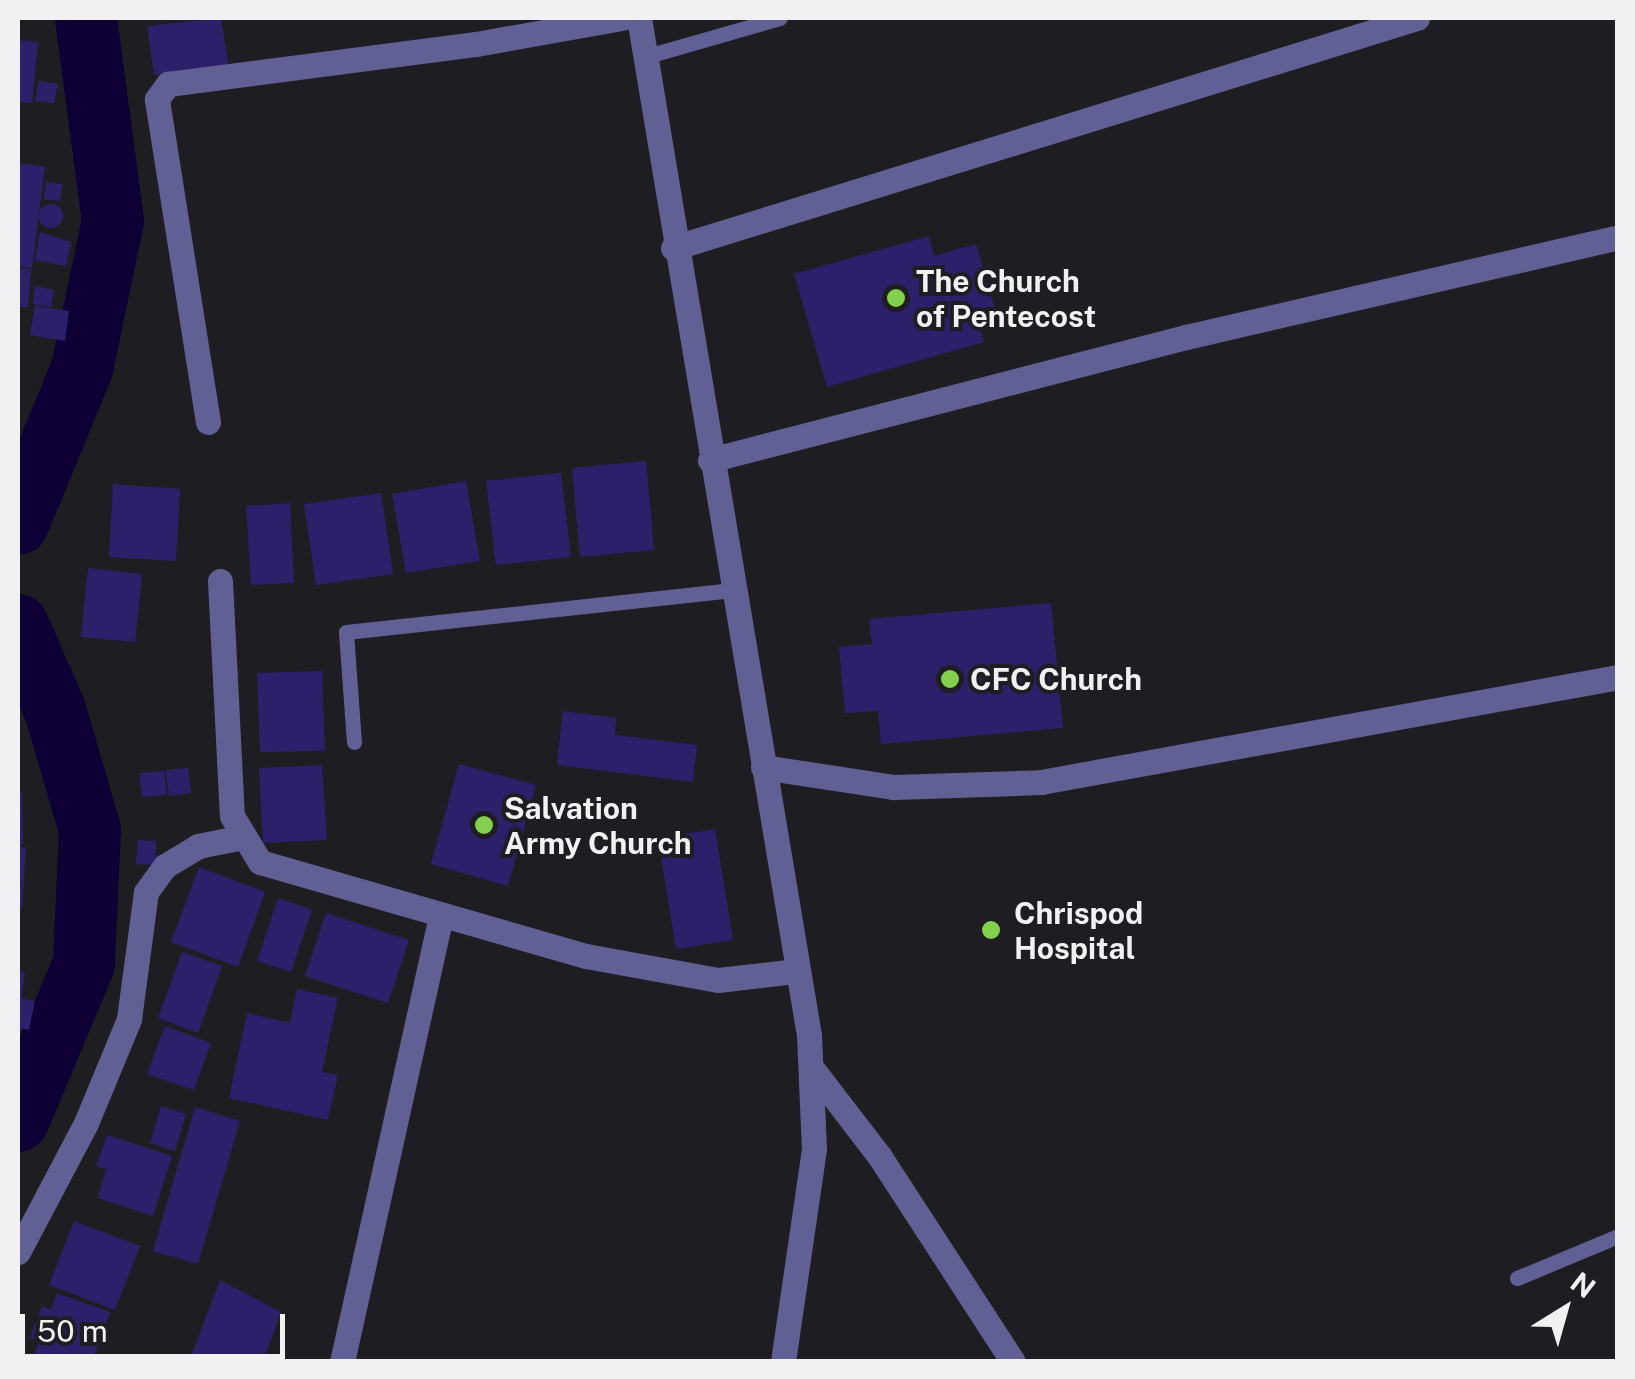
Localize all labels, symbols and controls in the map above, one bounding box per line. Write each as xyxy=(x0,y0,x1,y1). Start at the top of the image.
place label: The Church of Pentecost xyxy=(916,263,1096,334)
marker: The Church of Pentecost xyxy=(885,287,907,309)
place label: CFC Church xyxy=(970,661,1142,697)
marker: CFC Church xyxy=(939,668,961,690)
place label: Salvation Army Church xyxy=(504,790,692,860)
marker: Salvation Army Church xyxy=(473,814,495,836)
place label: Chrispod Hospital xyxy=(1014,895,1143,966)
marker: Chrispod Hospital xyxy=(978,917,1004,943)
north arrow xyxy=(1515,1259,1615,1359)
text: N xyxy=(1565,1265,1602,1304)
scale bar xyxy=(25,1294,290,1356)
text: 50 m xyxy=(37,1313,108,1349)

